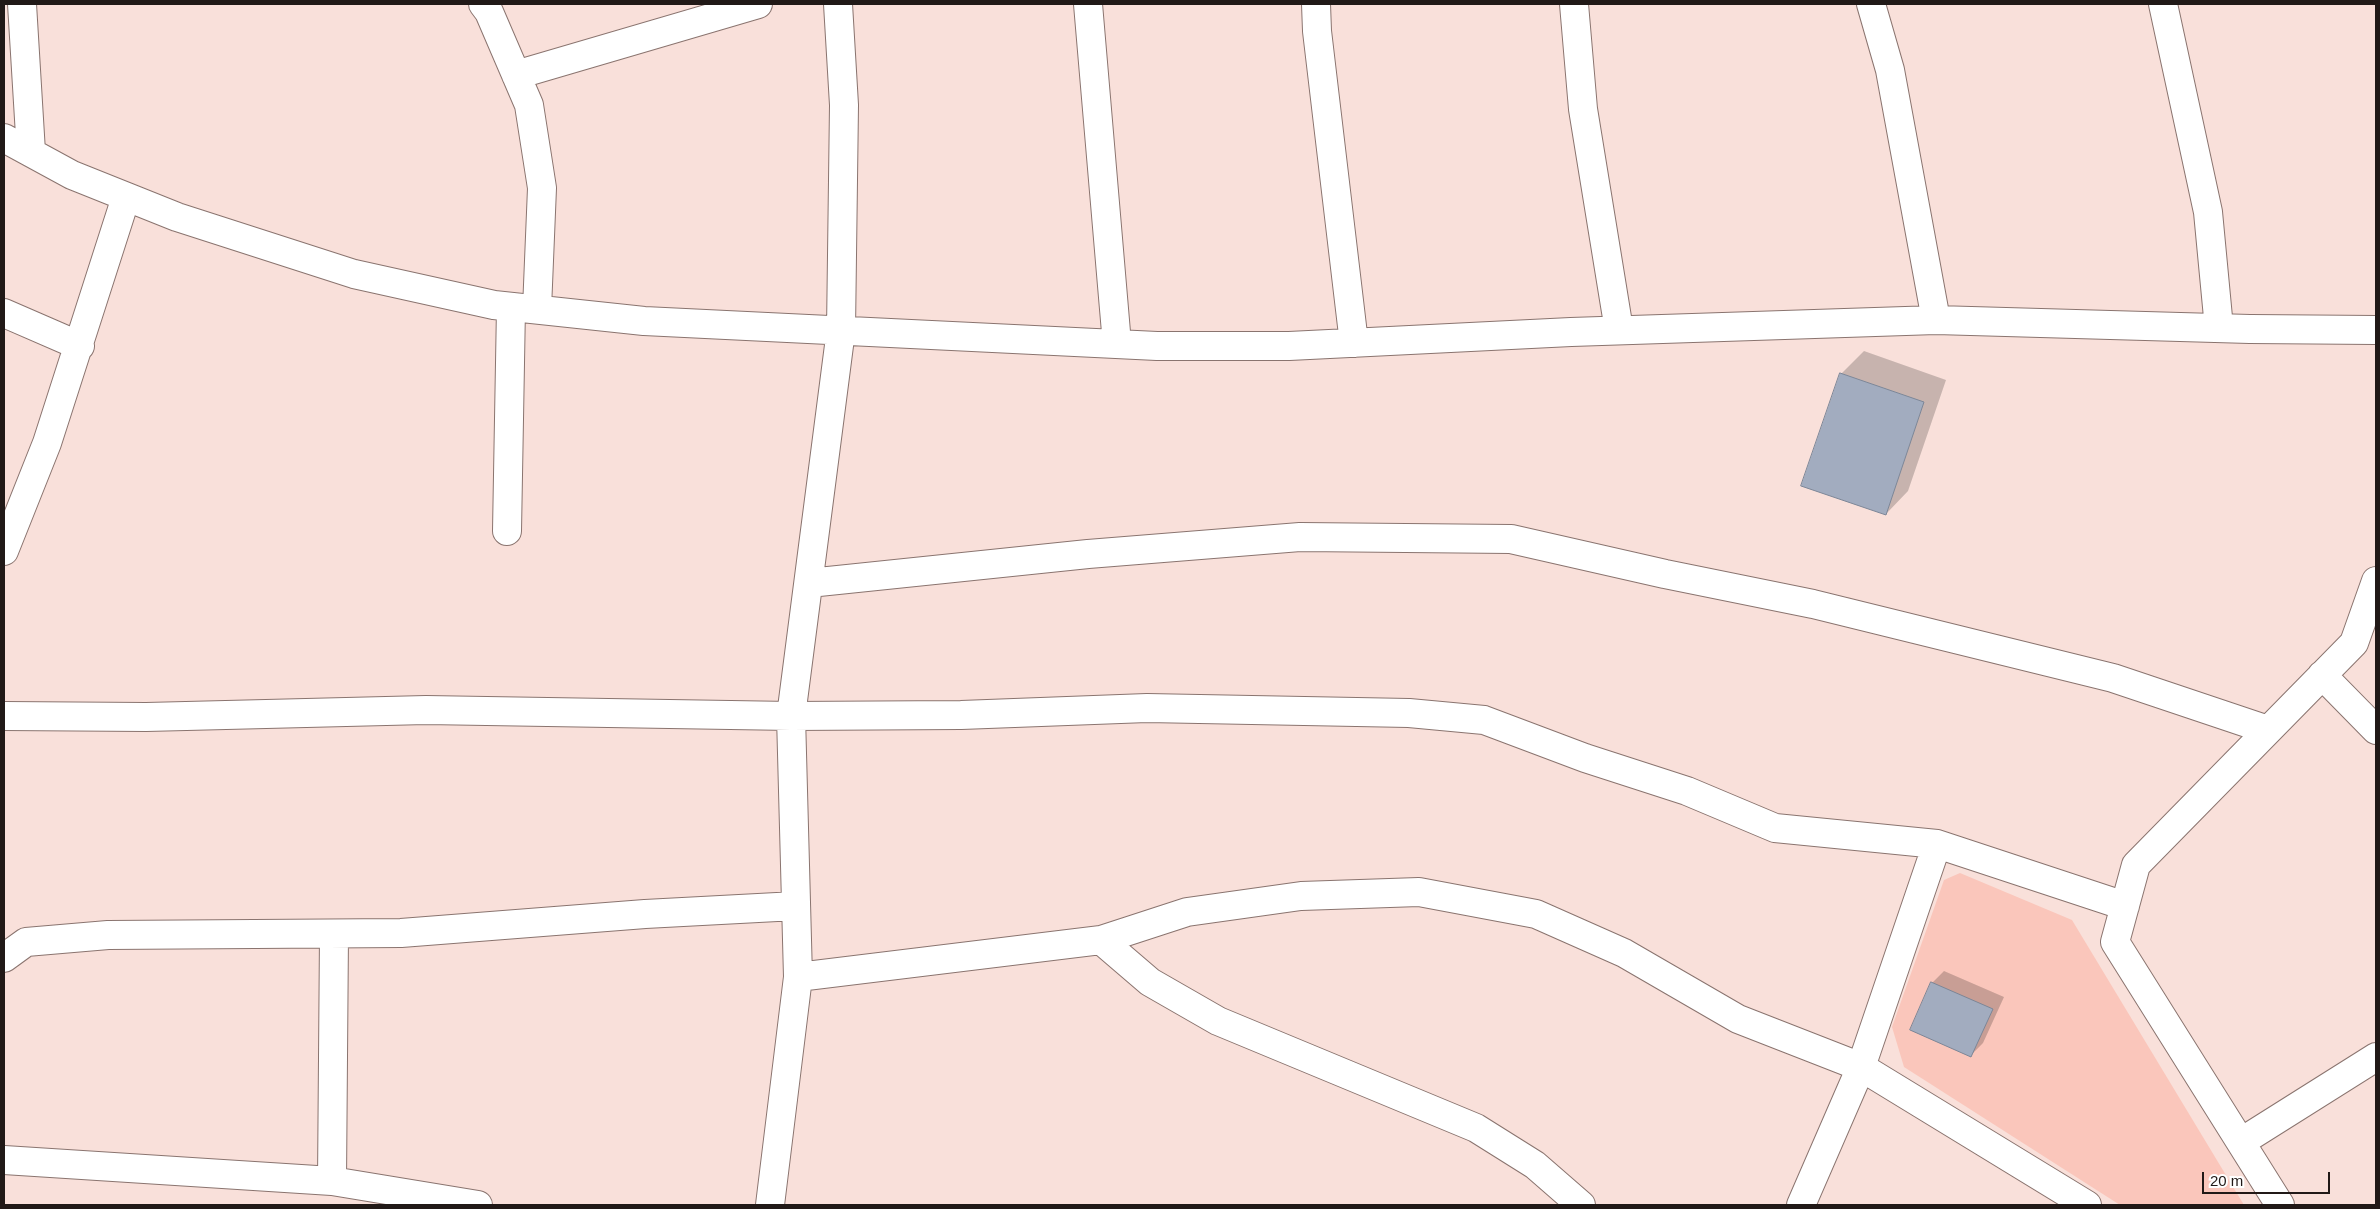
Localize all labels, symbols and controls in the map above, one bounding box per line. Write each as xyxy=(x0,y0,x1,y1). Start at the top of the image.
scale bar xyxy=(2205,1162,2332,1194)
text: 20 m xyxy=(2210,1172,2243,1189)

